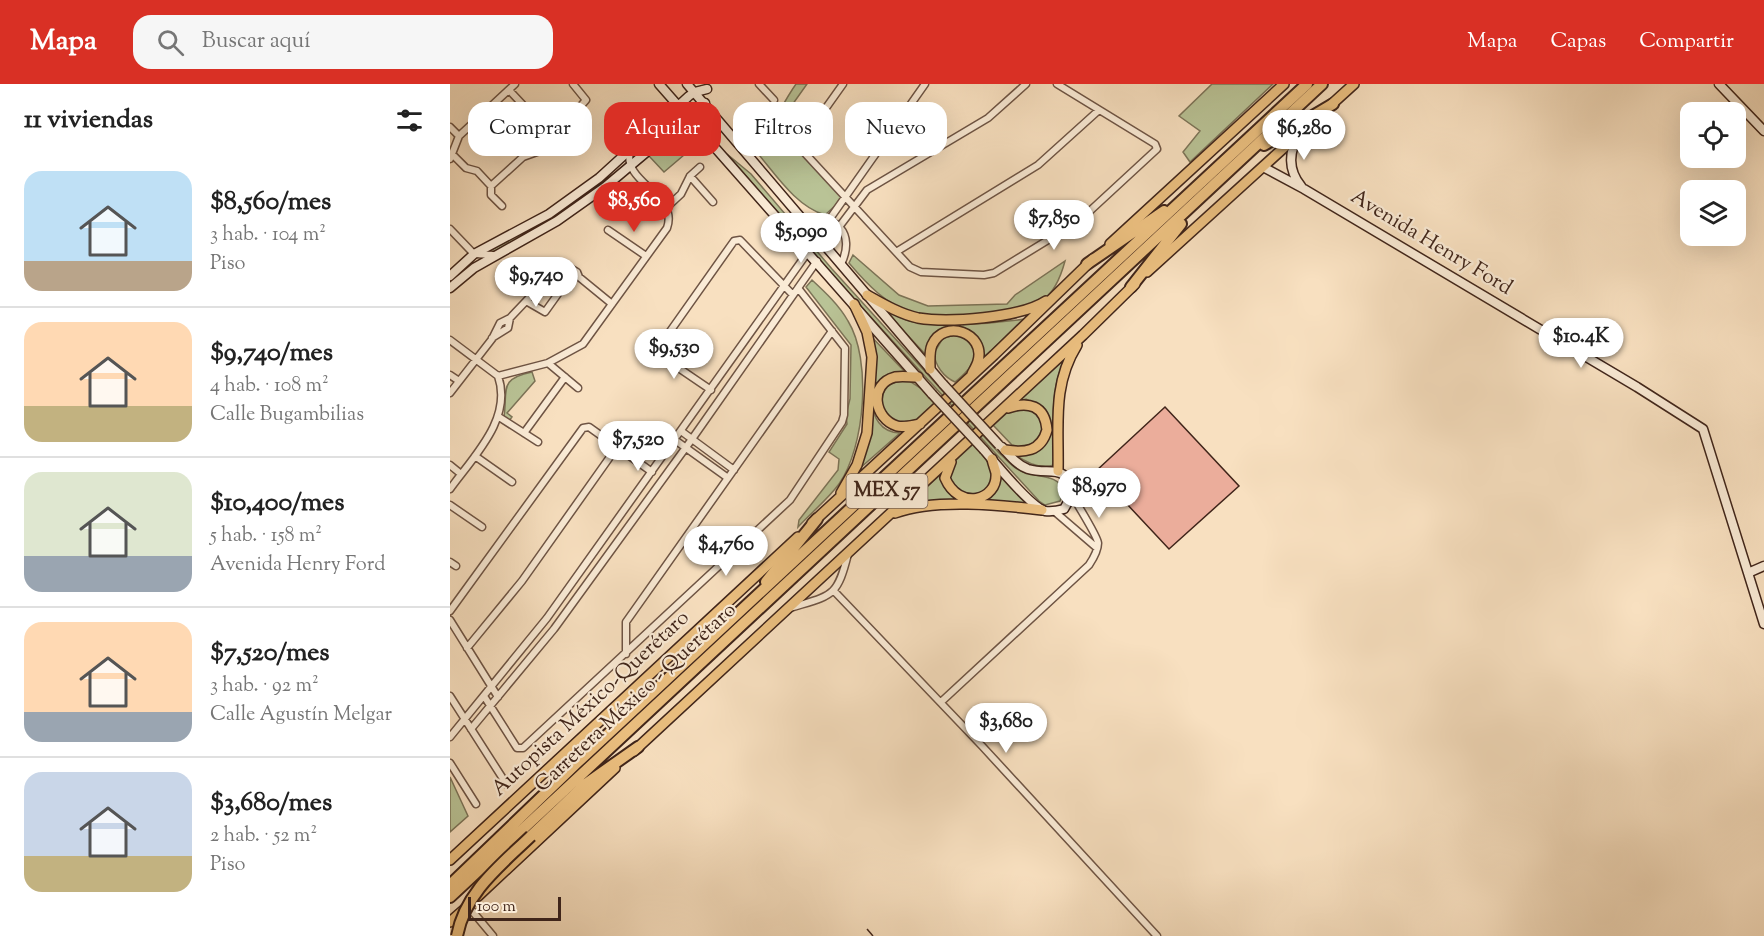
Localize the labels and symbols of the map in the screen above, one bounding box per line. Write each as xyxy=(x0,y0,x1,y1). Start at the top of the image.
pin: $6,280 xyxy=(1255,110,1353,161)
pin: $8,560 xyxy=(585,182,683,233)
street label: Avenida Henry Ford xyxy=(1344,183,1518,303)
pin: $7,850 xyxy=(1005,200,1103,251)
pin: $5,090 xyxy=(752,213,850,264)
pin: $9,740 xyxy=(487,257,585,308)
pin: $10.4K xyxy=(1532,318,1630,369)
pin: $9,530 xyxy=(625,329,723,380)
pin: $7,520 xyxy=(589,421,687,472)
pin: $8,970 xyxy=(1050,468,1148,519)
road number: MEX 57 xyxy=(846,474,928,508)
pin: $4,760 xyxy=(677,526,775,577)
street label: Carretera México - Querétaro xyxy=(528,596,744,800)
street label: Autopista México-Querétaro xyxy=(485,604,697,804)
pin: $3,680 xyxy=(957,703,1055,754)
scale bar xyxy=(468,894,561,922)

